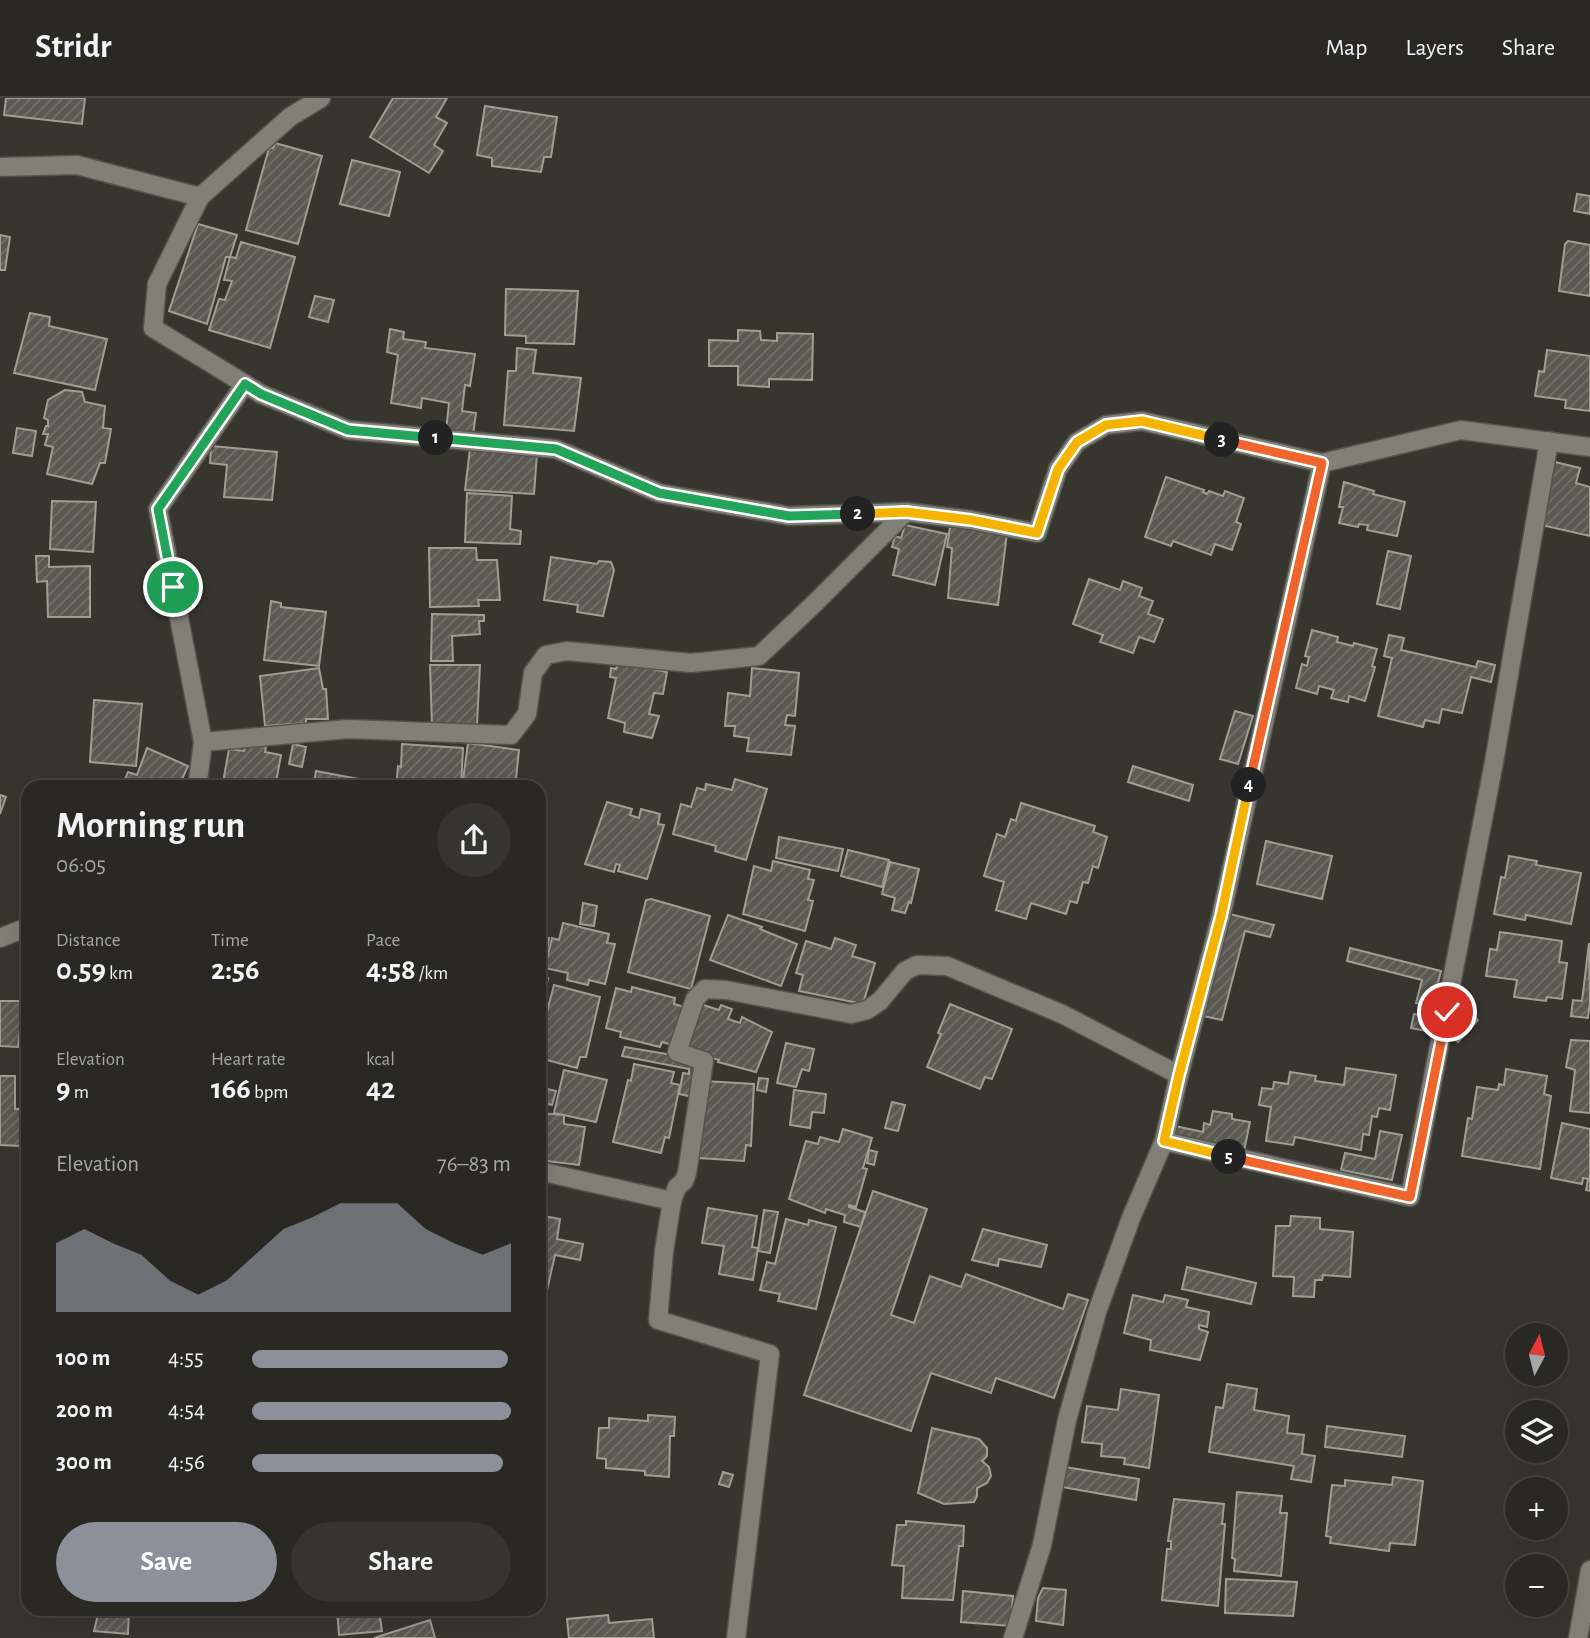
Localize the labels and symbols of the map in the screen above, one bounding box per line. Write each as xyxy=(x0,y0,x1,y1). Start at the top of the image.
pin: 1 xyxy=(418,420,453,456)
pin: 3 xyxy=(1204,422,1240,458)
pin: 2 xyxy=(840,496,876,532)
pin xyxy=(143,557,203,617)
pin: 4 xyxy=(1232,768,1266,802)
pin xyxy=(1417,982,1477,1042)
pin: 5 xyxy=(1212,1140,1246,1174)
north arrow xyxy=(1505,1323,1568,1386)

